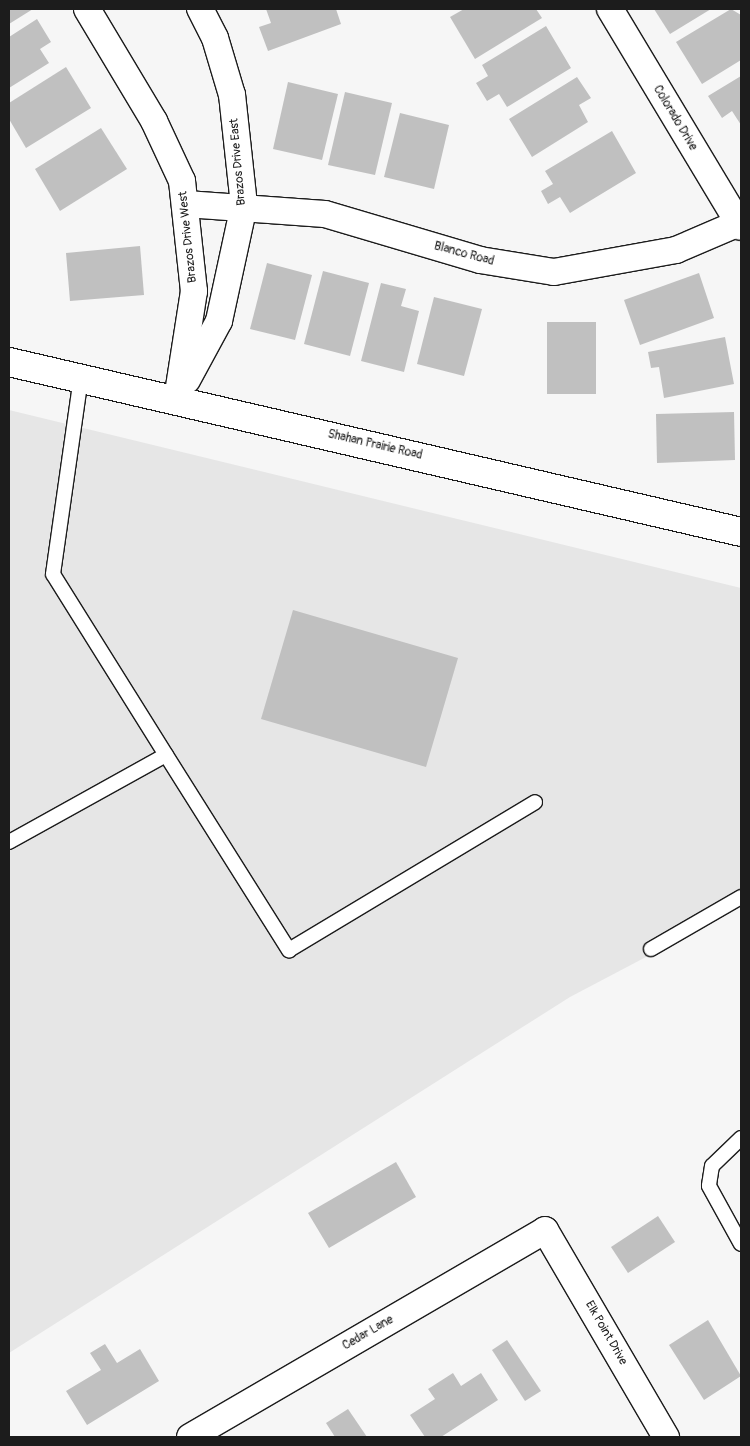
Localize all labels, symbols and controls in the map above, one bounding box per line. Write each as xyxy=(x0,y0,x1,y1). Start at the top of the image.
street label: Colorado Drive xyxy=(650,83,700,153)
street label: Brazos Drive East xyxy=(227,118,249,206)
street label: Brazos Drive West xyxy=(176,191,200,283)
street label: Blanco Road xyxy=(432,239,496,269)
street label: Shahan Prairie Road xyxy=(326,427,424,463)
street label: Elk Point Drive xyxy=(582,1298,630,1368)
street label: Cedar Lane xyxy=(340,1313,396,1353)

